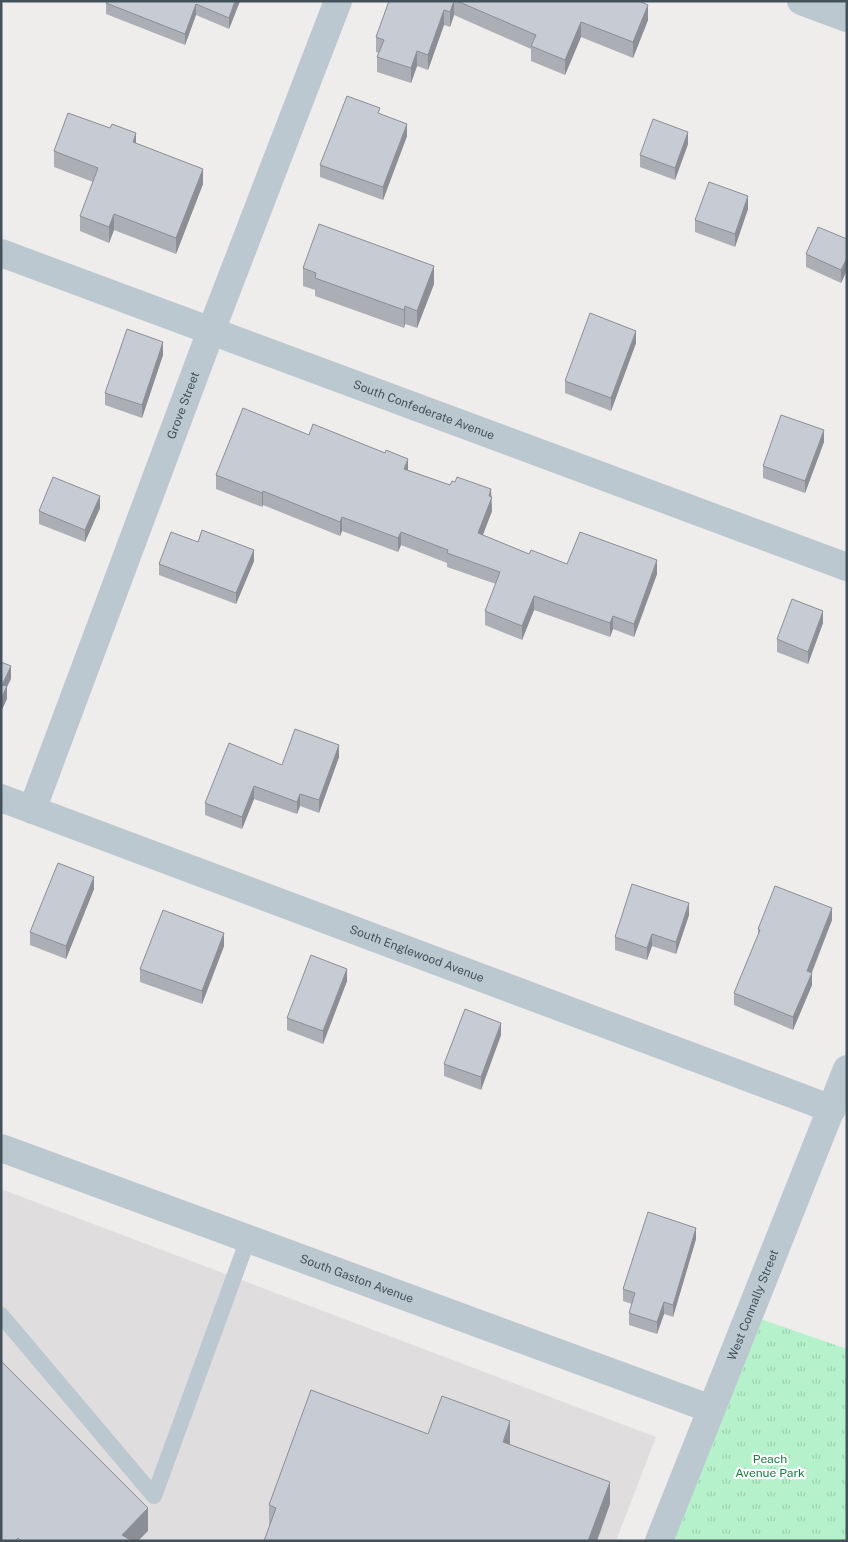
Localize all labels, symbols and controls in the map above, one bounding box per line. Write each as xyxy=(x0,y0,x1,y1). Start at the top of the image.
street label: Grove Street xyxy=(164,369,202,441)
street label: South Confederate Avenue xyxy=(351,377,497,443)
street label: South Englewood Avenue xyxy=(348,922,486,985)
street label: West Connally Street xyxy=(725,1247,781,1362)
street label: South Gaston Avenue xyxy=(298,1251,416,1306)
park label: Peach Avenue Park xyxy=(735,1452,805,1480)

